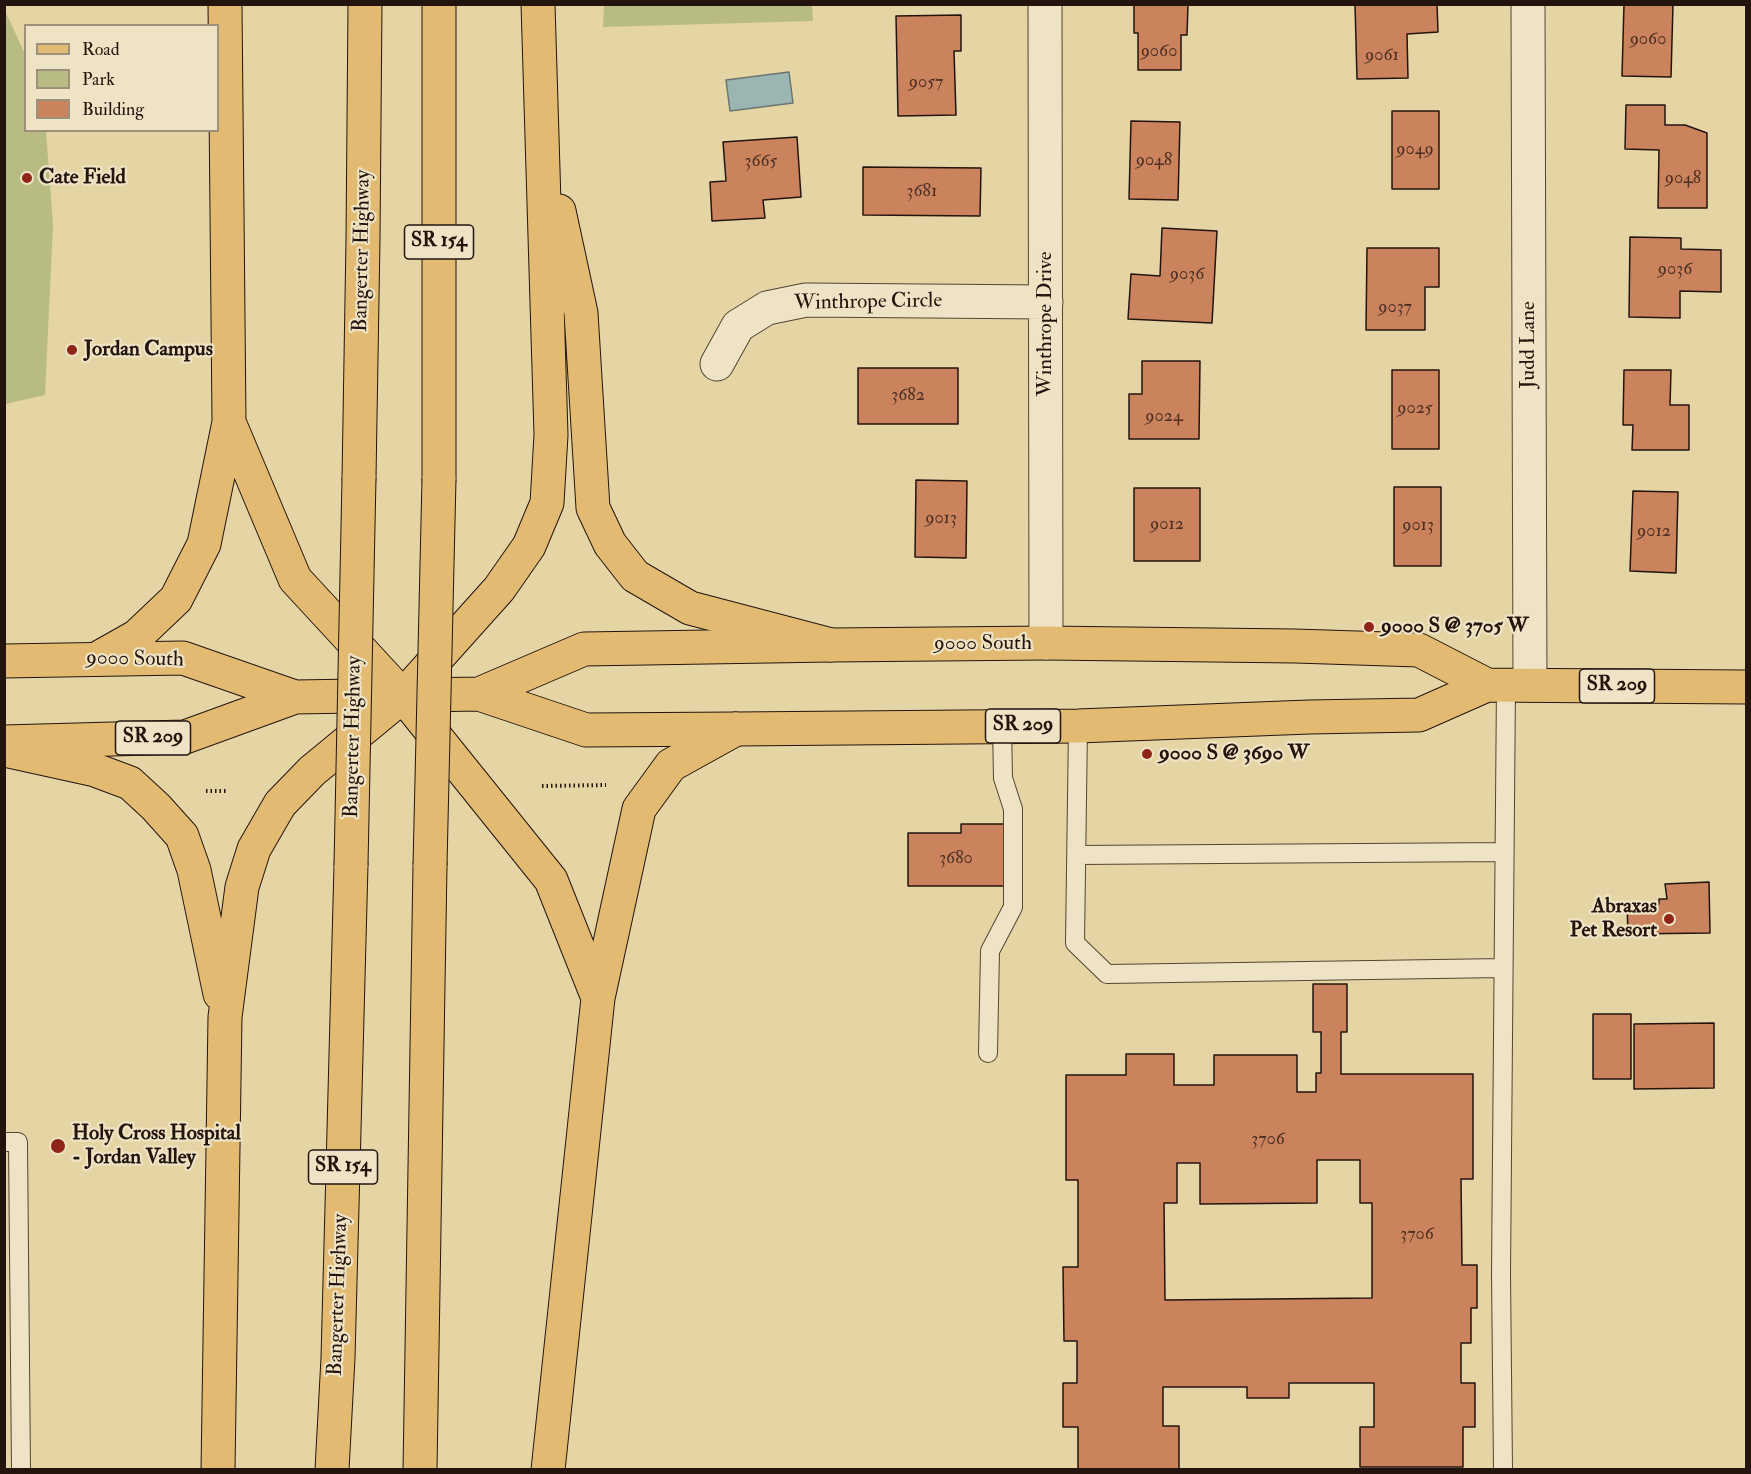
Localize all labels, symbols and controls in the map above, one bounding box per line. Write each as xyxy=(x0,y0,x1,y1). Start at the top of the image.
legend xyxy=(24,24,219,132)
house number: 9060 xyxy=(1630,29,1666,51)
text: Road xyxy=(82,38,120,61)
house number: 9060 xyxy=(1141,41,1177,63)
house number: 9061 xyxy=(1365,45,1399,67)
text: Park xyxy=(82,68,115,91)
house number: 9057 xyxy=(909,72,943,94)
text: Building xyxy=(82,98,144,121)
house number: 9049 xyxy=(1396,139,1434,161)
house number: 9048 xyxy=(1136,150,1172,172)
house number: 3665 xyxy=(745,151,777,173)
place label: Cate Field xyxy=(39,165,126,191)
house number: 9048 xyxy=(1665,168,1701,190)
street label: Bangerter Highway xyxy=(349,170,377,332)
marker: Cate Field xyxy=(20,171,34,185)
house number: 3681 xyxy=(907,181,937,203)
road number: SR 154 xyxy=(404,225,474,259)
street label: Winthrope Drive xyxy=(1033,251,1059,397)
house number: 9036 xyxy=(1658,259,1692,281)
house number: 9036 xyxy=(1170,264,1204,286)
street label: Winthrope Circle xyxy=(794,289,942,317)
house number: 9037 xyxy=(1378,297,1412,319)
street label: Judd Lane xyxy=(1516,301,1542,389)
place label: Jordan Campus xyxy=(84,337,213,363)
marker: Jordan Campus xyxy=(65,343,79,357)
house number: 3682 xyxy=(891,385,925,407)
house number: 9025 xyxy=(1397,398,1433,420)
house number: 9024 xyxy=(1145,406,1183,428)
house number: 9013 xyxy=(925,508,957,530)
house number: 9012 xyxy=(1150,514,1184,536)
house number: 9013 xyxy=(1402,515,1434,537)
house number: 9012 xyxy=(1637,521,1671,543)
place label: 9000 S @ 3705 W xyxy=(1381,614,1528,640)
marker: 9000 S @ 3705 W xyxy=(1362,620,1376,634)
street label: 9000 South xyxy=(934,631,1032,657)
street label: 9000 South xyxy=(86,647,184,673)
street label: Bangerter Highway xyxy=(340,656,368,818)
road number: SR 209 xyxy=(1580,669,1654,703)
road number: SR 209 xyxy=(986,709,1060,743)
road number: SR 209 xyxy=(116,721,190,755)
place label: 9000 S @ 3690 W xyxy=(1159,741,1309,767)
marker: 9000 S @ 3690 W xyxy=(1140,747,1154,761)
house number: 3680 xyxy=(939,848,973,870)
place label: Abraxas Pet Resort xyxy=(1570,894,1657,944)
marker: Abraxas Pet Resort xyxy=(1662,912,1676,926)
place label: Holy Cross Hospital - Jordan Valley xyxy=(72,1121,241,1171)
house number: 3706 xyxy=(1251,1129,1285,1151)
marker: Holy Cross Hospital - Jordan Valley xyxy=(49,1137,67,1155)
road number: SR 154 xyxy=(308,1150,378,1184)
street label: Bangerter Highway xyxy=(324,1213,354,1377)
house number: 3706 xyxy=(1400,1224,1434,1246)

